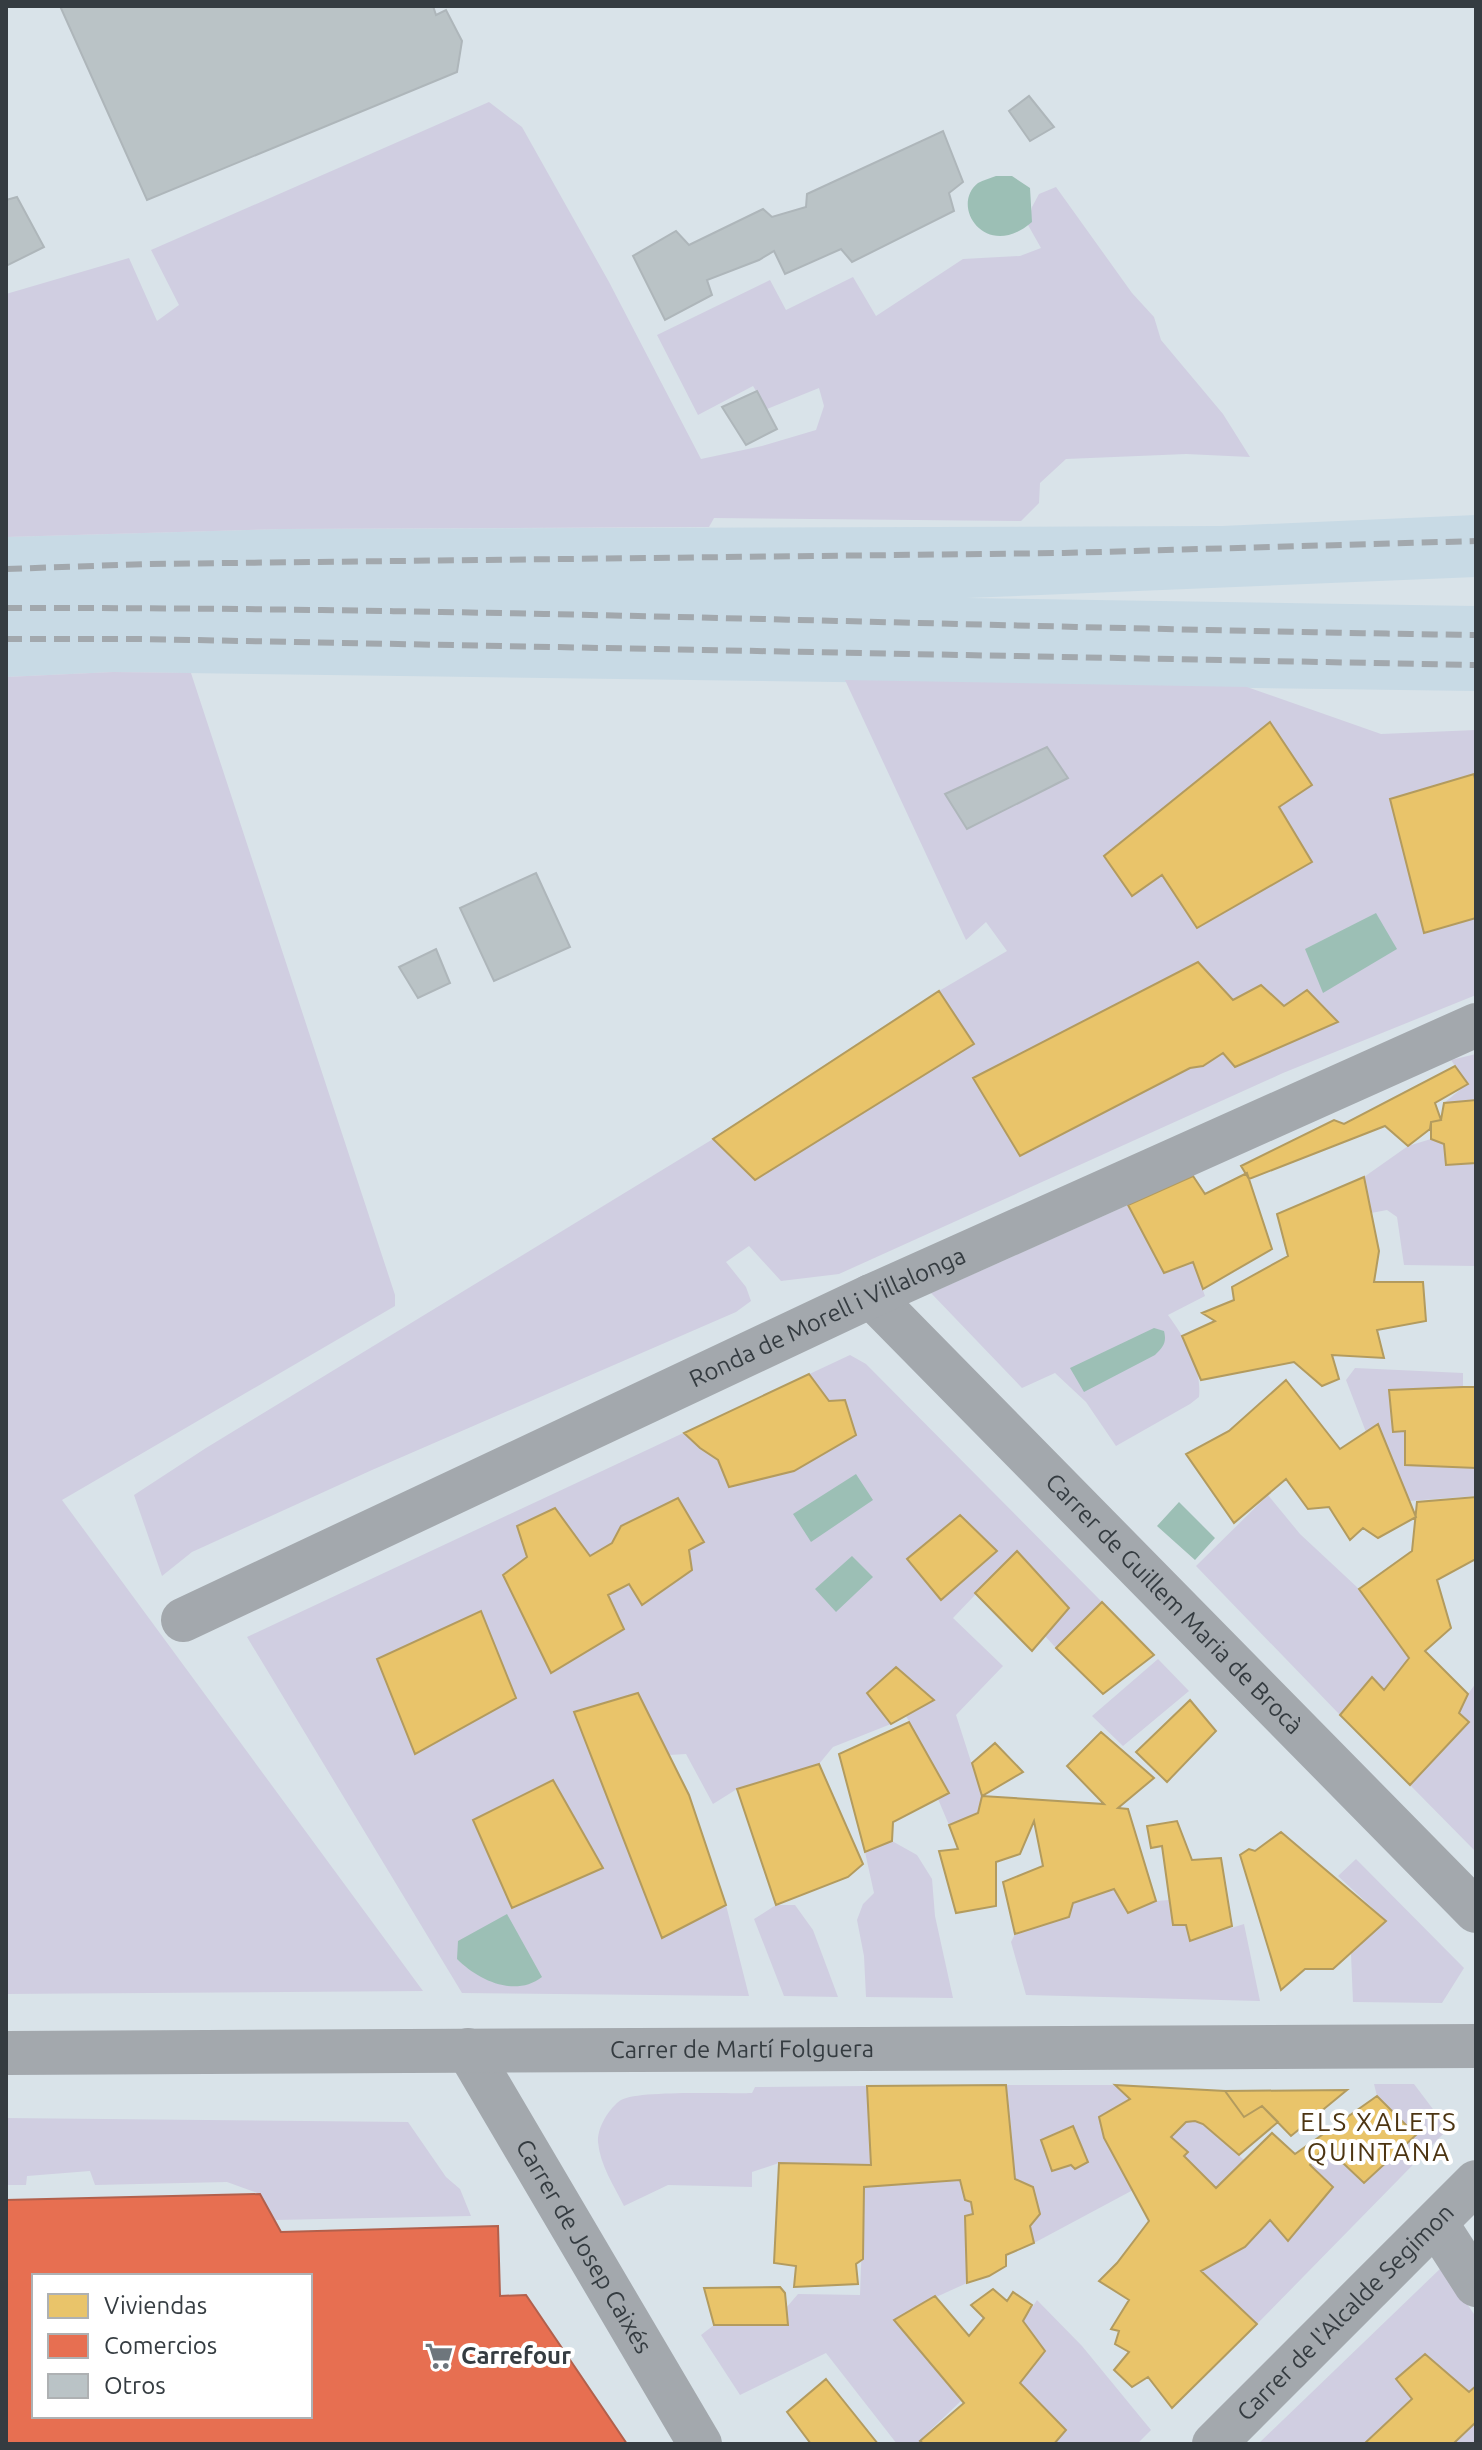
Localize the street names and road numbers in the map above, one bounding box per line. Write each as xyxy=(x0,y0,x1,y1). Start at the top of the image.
street label: Ronda de Morell i Villalonga xyxy=(685,1241,969,1393)
street label: Carrer de Guillem Maria de Brocà xyxy=(1041,1468,1308,1739)
street label: Carrer de Martí Folguera xyxy=(610,2035,874,2063)
street label: Carrer de Josep Caixés xyxy=(511,2134,658,2358)
street label: Carrer de l'Alcalde Segimon xyxy=(1231,2198,1459,2426)

